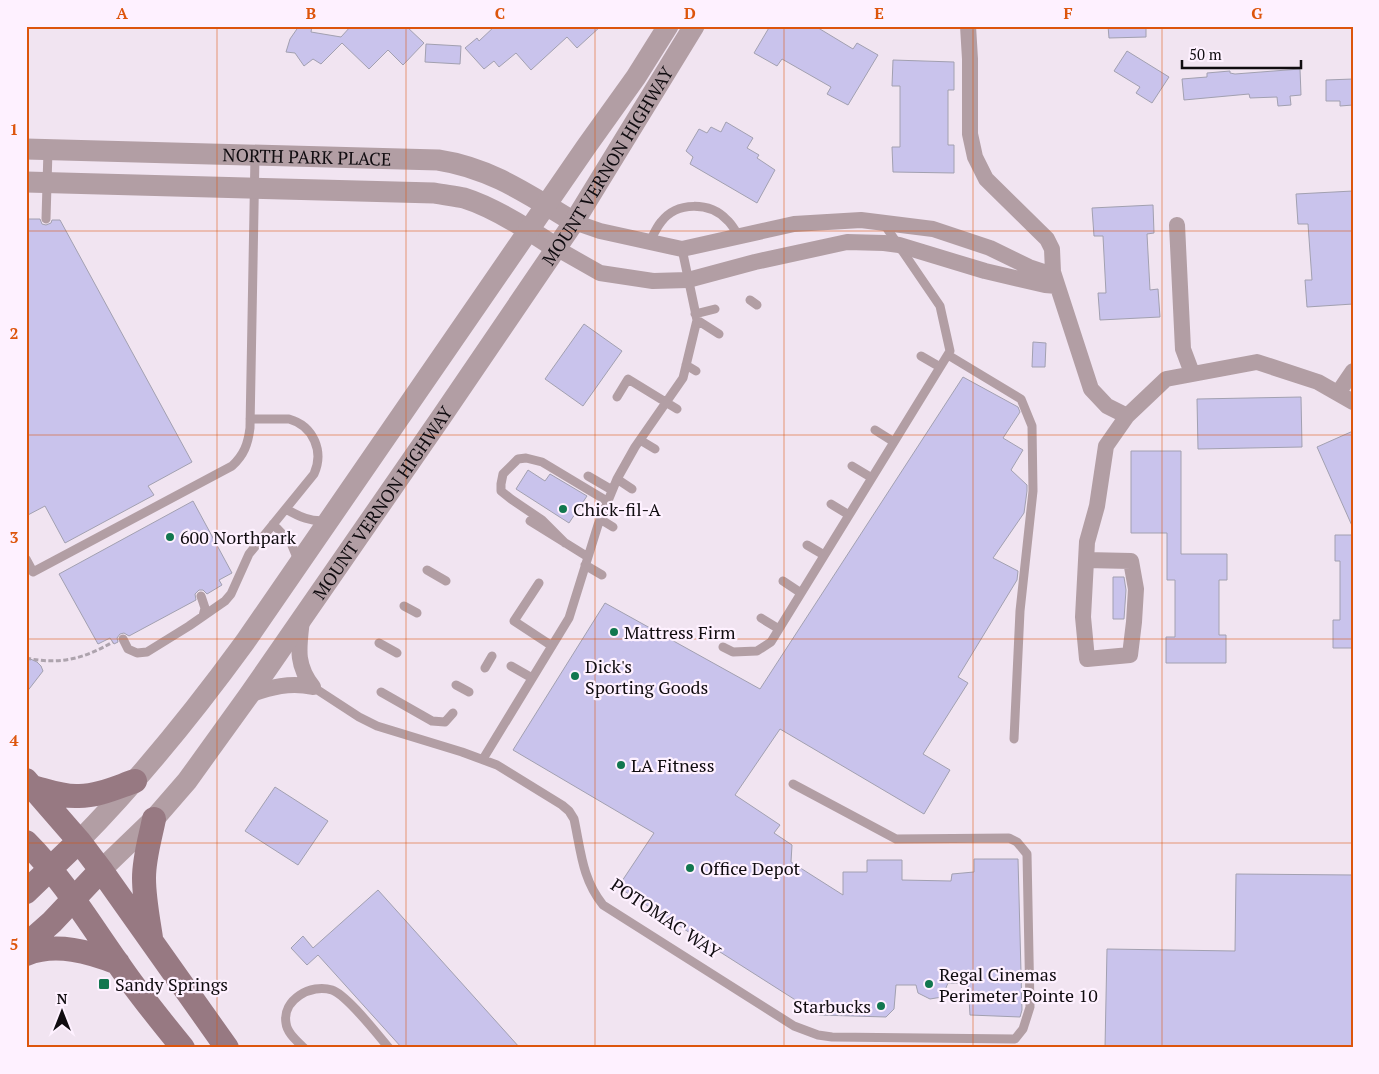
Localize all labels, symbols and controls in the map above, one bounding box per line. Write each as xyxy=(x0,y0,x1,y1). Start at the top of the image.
text: A xyxy=(116,2,128,24)
text: B xyxy=(306,2,316,24)
text: C xyxy=(495,2,505,24)
text: D xyxy=(684,2,696,24)
text: E xyxy=(874,2,884,24)
text: F xyxy=(1063,2,1073,24)
text: G xyxy=(1251,2,1263,24)
scale bar xyxy=(1182,38,1300,70)
text: 50 m xyxy=(1189,44,1222,64)
street label: MOUNT VERNON HIGHWAY xyxy=(536,62,679,270)
text: 1 xyxy=(9,118,19,140)
street label: NORTH PARK PLACE xyxy=(222,142,392,171)
text: 2 xyxy=(9,322,19,344)
street label: MOUNT VERNON HIGHWAY xyxy=(307,401,458,604)
place label: Chick-fil-A xyxy=(573,497,661,521)
marker: Chick-fil-A xyxy=(557,503,569,515)
place label: 600 Northpark xyxy=(180,525,297,549)
text: 3 xyxy=(9,526,19,548)
marker: 600 Northpark xyxy=(164,531,176,543)
place label: Mattress Firm xyxy=(624,620,736,644)
marker: Mattress Firm xyxy=(608,626,620,638)
place label: Dick's Sporting Goods xyxy=(585,654,708,699)
marker: Dick's Sporting Goods xyxy=(569,670,581,682)
text: 4 xyxy=(9,729,19,751)
place label: LA Fitness xyxy=(631,753,714,777)
marker: LA Fitness xyxy=(615,759,627,771)
place label: Office Depot xyxy=(700,856,801,880)
marker: Office Depot xyxy=(684,862,696,874)
street label: POTOMAC WAY xyxy=(606,872,726,964)
text: 5 xyxy=(9,933,19,955)
place label: Regal Cinemas Perimeter Pointe 10 xyxy=(939,962,1098,1007)
place label: Sandy Springs xyxy=(115,972,228,996)
marker: Sandy Springs xyxy=(97,977,111,991)
marker: Regal Cinemas Perimeter Pointe 10 xyxy=(923,978,935,990)
north arrow xyxy=(38,986,88,1036)
text: N xyxy=(57,989,68,1008)
place label: Starbucks xyxy=(793,994,871,1018)
marker: Starbucks xyxy=(875,1000,887,1012)

